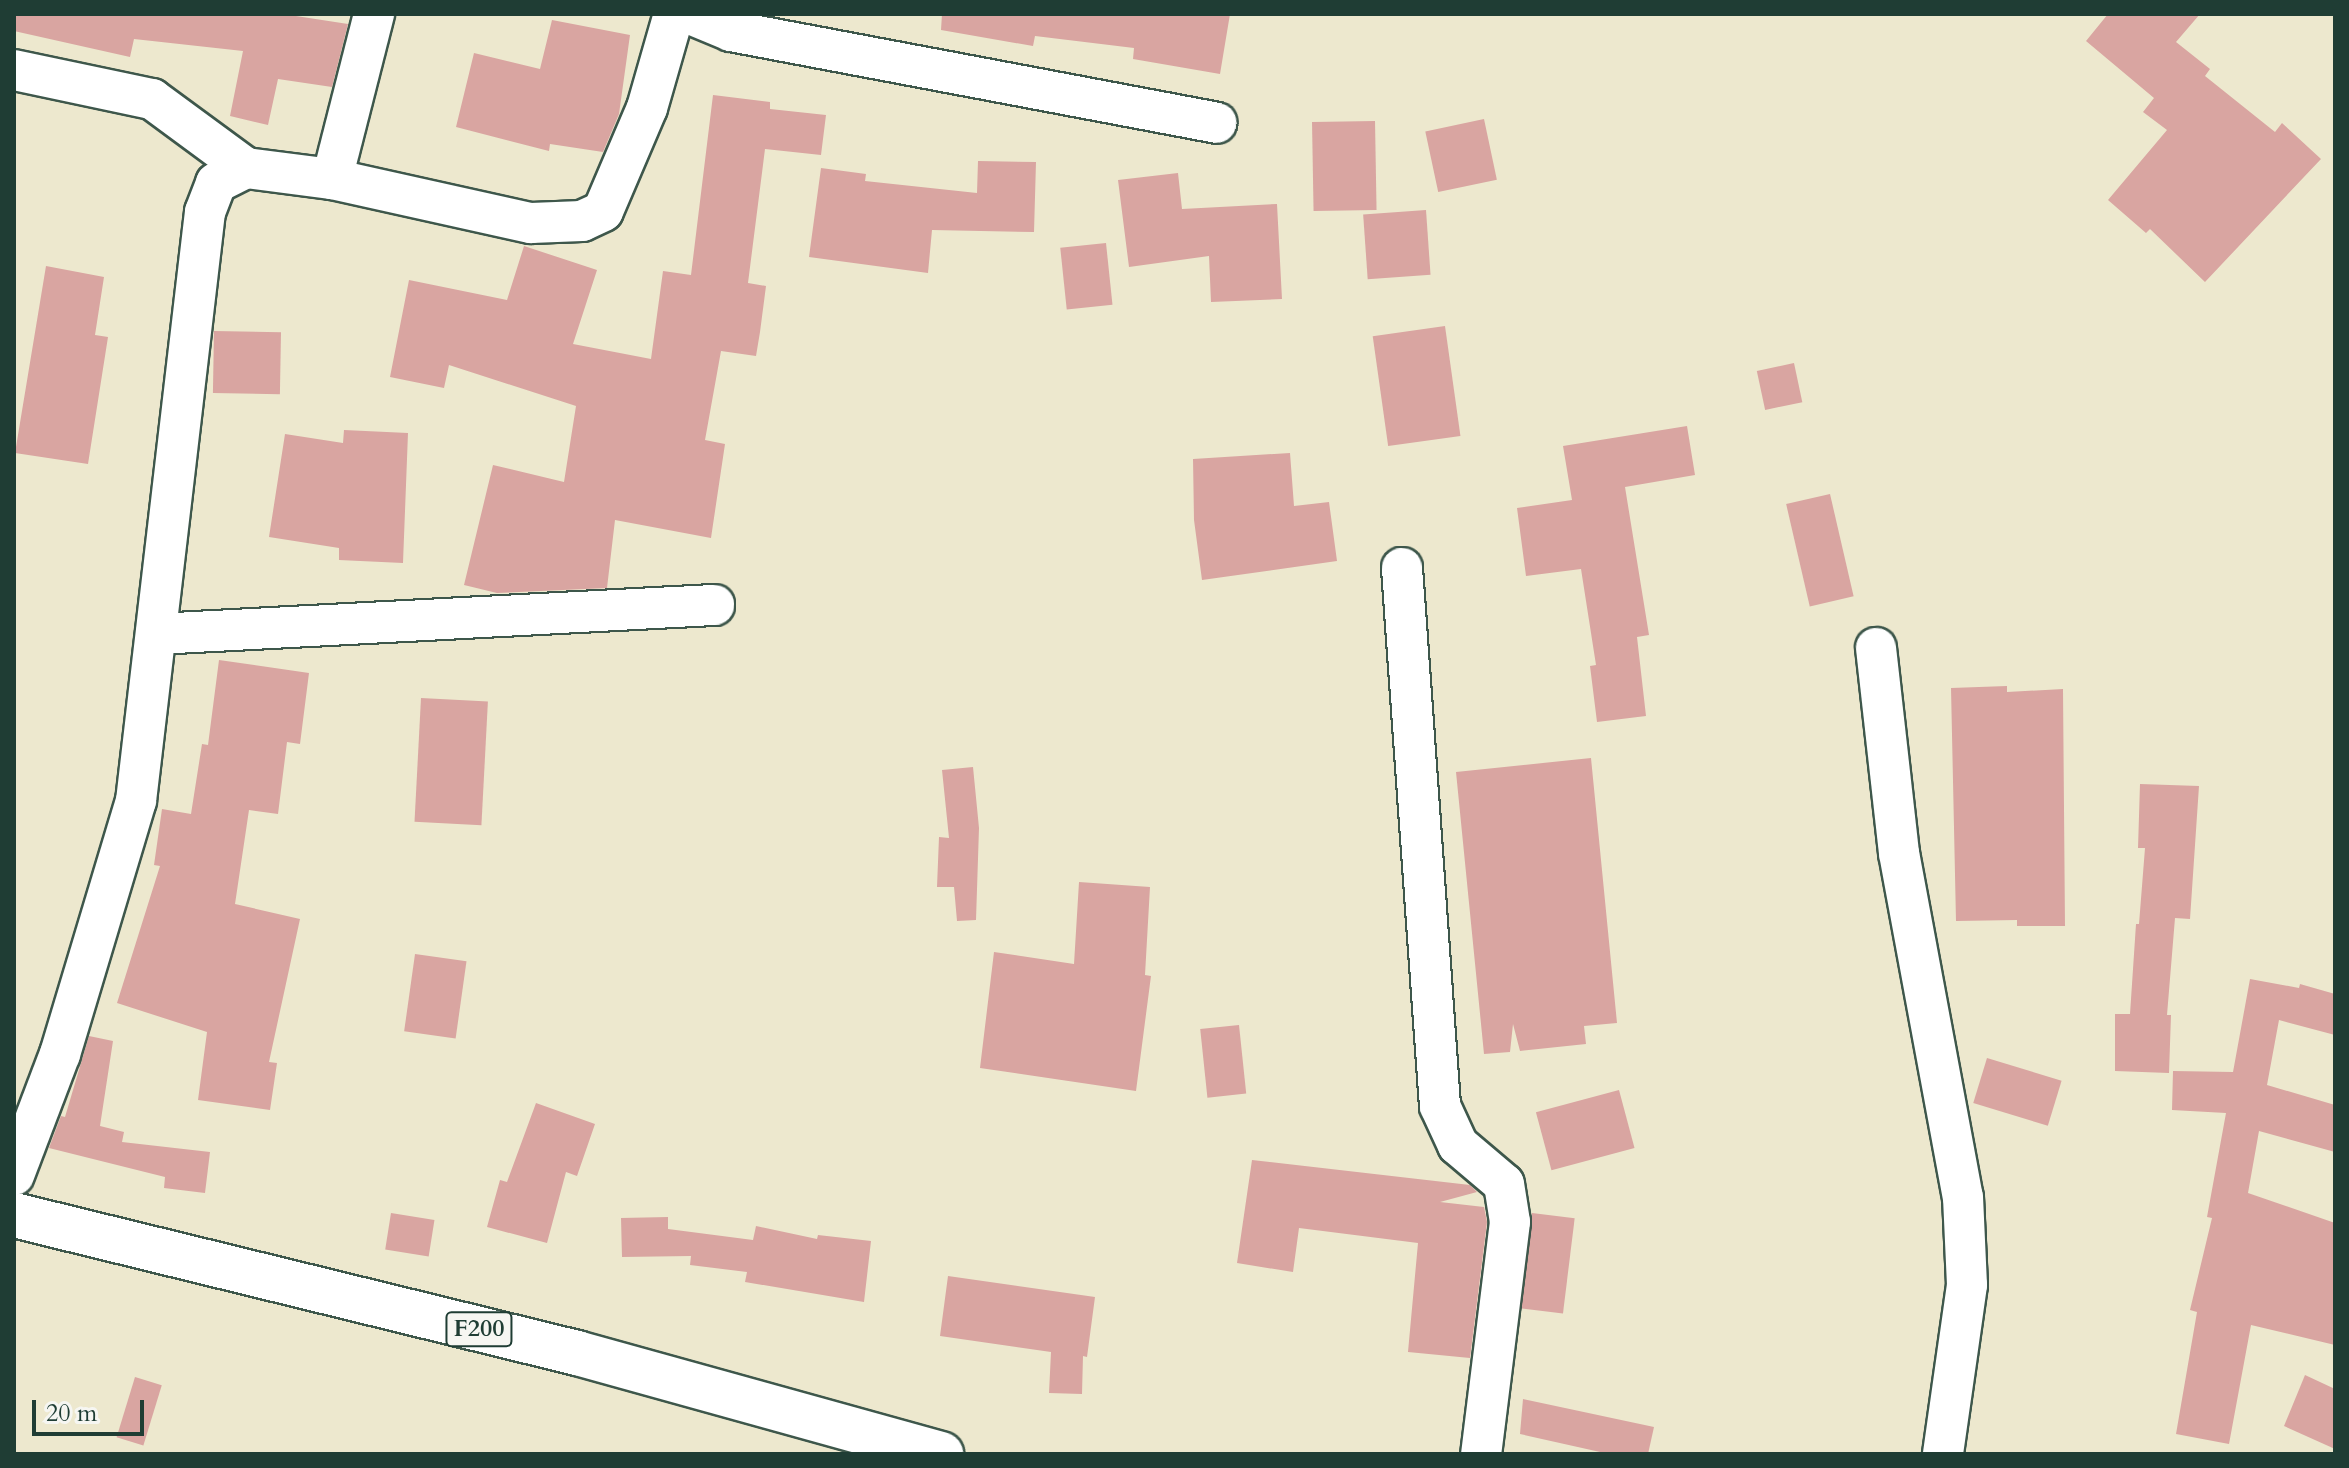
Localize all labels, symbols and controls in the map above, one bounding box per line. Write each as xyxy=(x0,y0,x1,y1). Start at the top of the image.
road number: F200 xyxy=(445,1309,513,1349)
scale bar xyxy=(36,1384,148,1434)
text: 20 m xyxy=(46,1397,97,1430)

